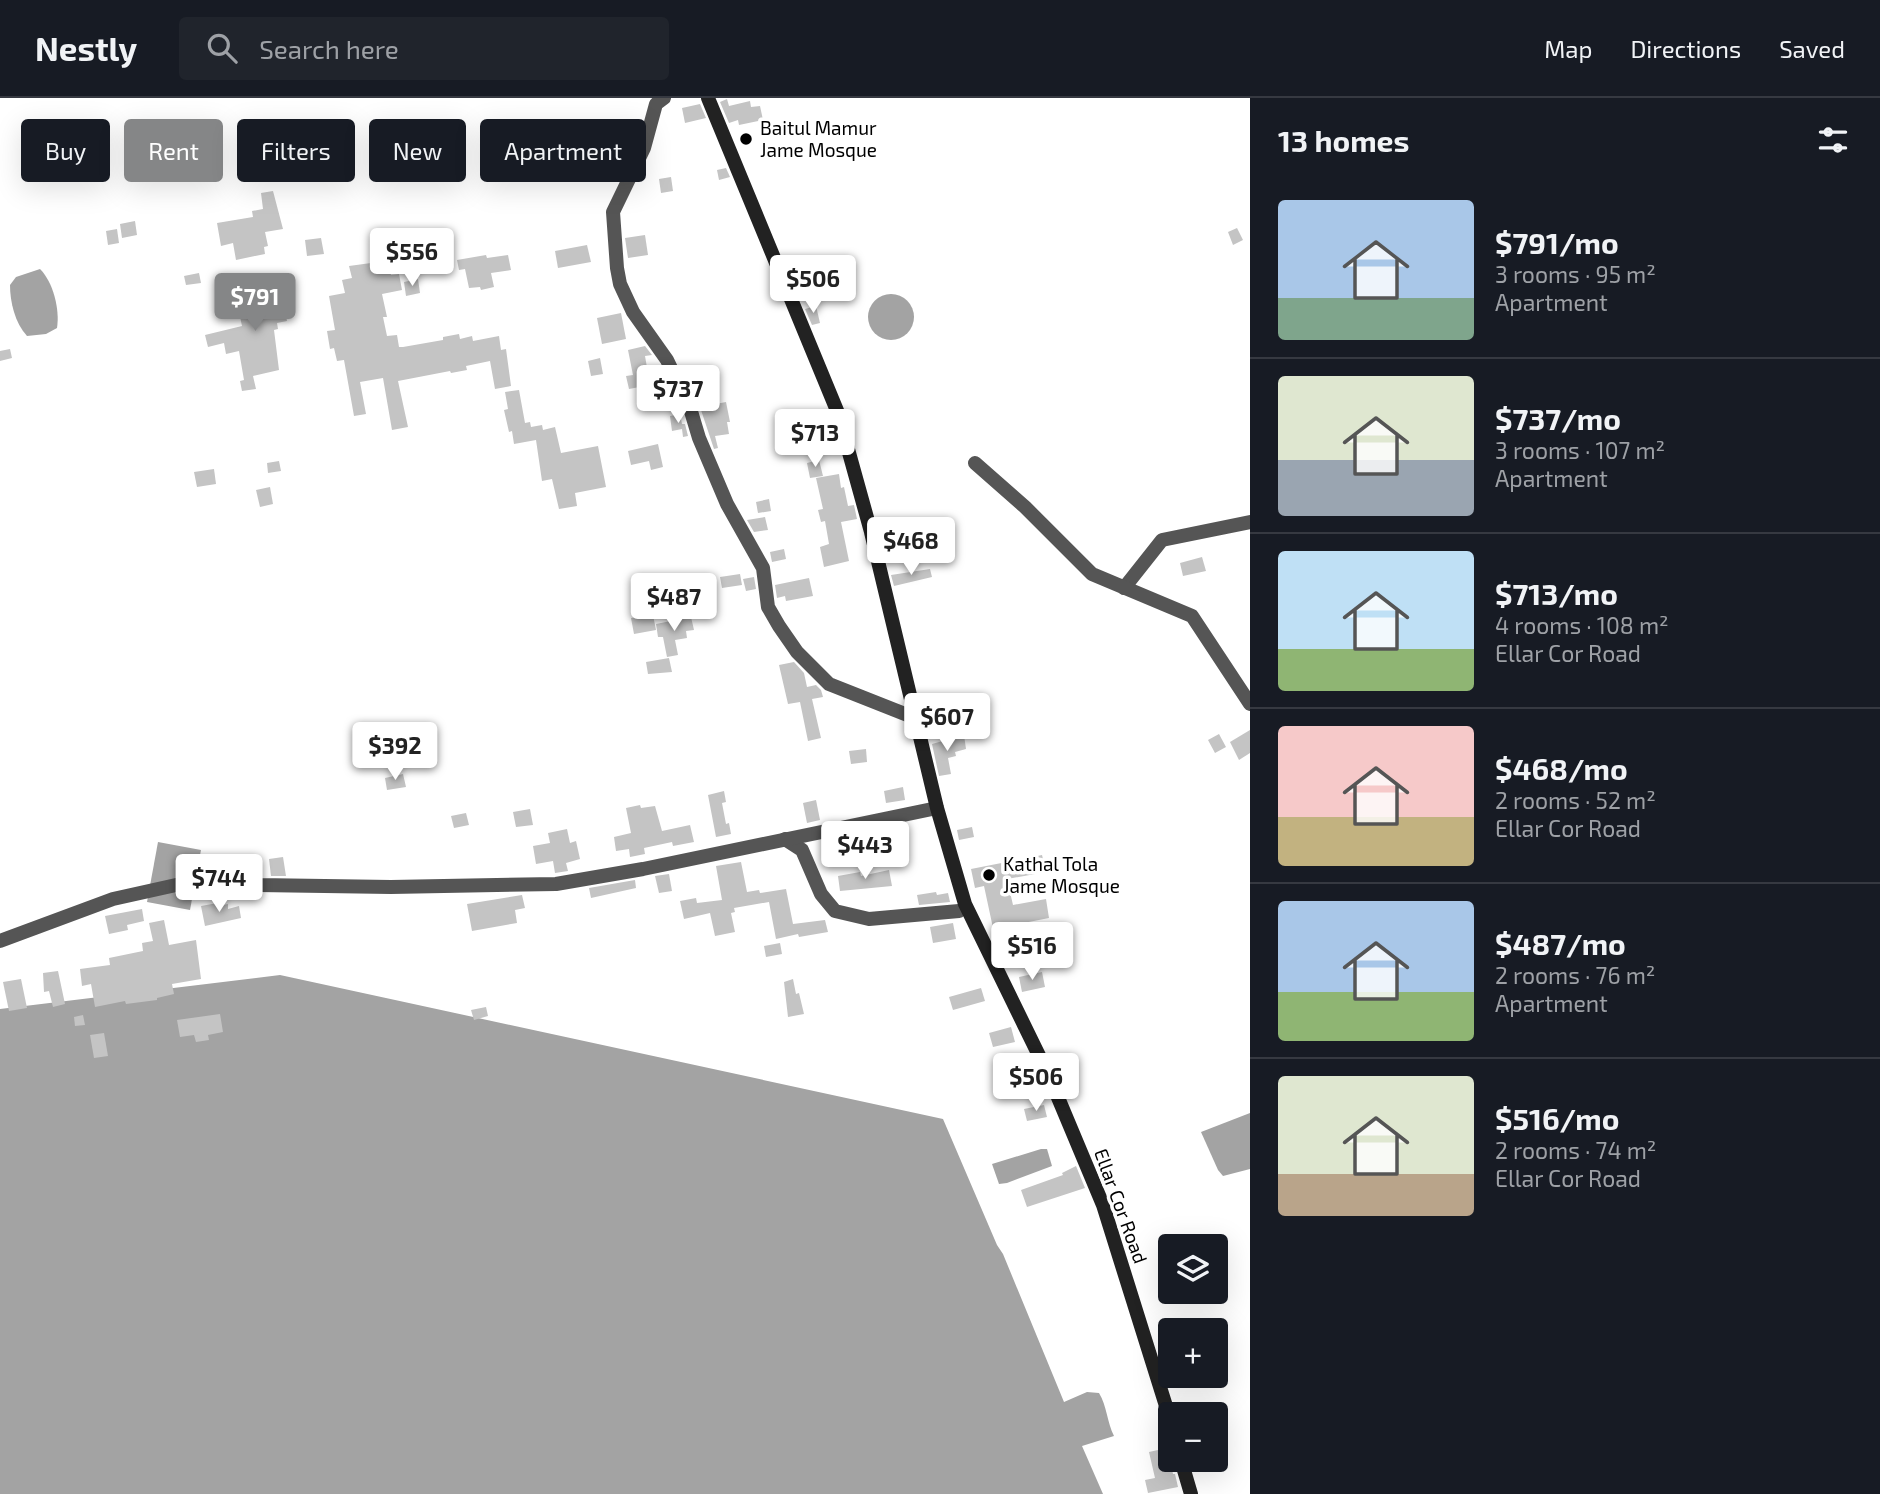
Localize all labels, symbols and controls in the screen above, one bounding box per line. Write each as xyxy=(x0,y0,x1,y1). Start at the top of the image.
search box xyxy=(179,17,669,80)
text: Nestly xyxy=(35,28,137,68)
icon: search xyxy=(203,29,241,67)
text: Search here xyxy=(259,33,399,64)
text: Map xyxy=(1544,34,1592,63)
text: Directions xyxy=(1630,34,1741,63)
text: Saved xyxy=(1779,34,1845,63)
place label: Baitul Mamur Jame Mosque xyxy=(760,116,877,161)
chip: Buy xyxy=(21,119,110,182)
chip: Rent xyxy=(124,119,223,182)
chip: Filters xyxy=(237,119,355,182)
chip: New xyxy=(369,119,466,182)
chip: Apartment xyxy=(480,119,646,182)
icon: filters xyxy=(1814,121,1852,159)
text: 13 homes xyxy=(1278,122,1409,158)
marker: Baitul Mamur Jame Mosque xyxy=(738,131,754,147)
text: $791/mo xyxy=(1495,224,1619,260)
pin: $556 xyxy=(371,228,453,288)
icon: home xyxy=(1334,228,1418,312)
text: $556 xyxy=(386,237,438,265)
pin: $506 xyxy=(772,256,854,315)
text: 3 rooms · 95 m² xyxy=(1495,260,1656,288)
text: $506 xyxy=(786,264,840,292)
pin: $791 xyxy=(214,274,296,333)
text: $791 xyxy=(231,282,280,310)
text: Apartment xyxy=(1495,288,1608,316)
pin: $737 xyxy=(637,366,719,425)
text: $737 xyxy=(653,374,703,402)
text: $737/mo xyxy=(1495,400,1621,436)
icon: home xyxy=(1334,404,1418,488)
pin: $713 xyxy=(774,410,856,469)
text: $713 xyxy=(791,418,839,446)
text: 3 rooms · 107 m² xyxy=(1495,436,1665,464)
text: Apartment xyxy=(1495,464,1608,492)
pin: $468 xyxy=(870,518,952,577)
text: $468 xyxy=(883,526,939,554)
pin: $487 xyxy=(633,574,715,633)
text: $713/mo xyxy=(1495,575,1618,611)
icon: home xyxy=(1334,579,1418,663)
text: $487 xyxy=(647,582,701,610)
text: 4 rooms · 108 m² xyxy=(1495,611,1669,639)
text: Ellar Cor Road xyxy=(1495,639,1641,667)
pin: $607 xyxy=(906,694,988,753)
text: $607 xyxy=(920,702,974,730)
pin: $392 xyxy=(354,722,436,782)
text: $392 xyxy=(368,731,422,759)
text: $468/mo xyxy=(1495,750,1628,786)
icon: home xyxy=(1334,754,1418,838)
text: 2 rooms · 52 m² xyxy=(1495,786,1656,814)
text: Ellar Cor Road xyxy=(1495,814,1641,842)
pin: $443 xyxy=(824,822,906,881)
text: $443 xyxy=(837,830,893,858)
place label: Kathal Tola Jame Mosque xyxy=(1003,852,1120,897)
pin: $744 xyxy=(178,854,260,914)
text: $744 xyxy=(192,863,246,891)
marker: Kathal Tola Jame Mosque xyxy=(981,867,997,883)
pin: $516 xyxy=(991,922,1073,982)
text: $487/mo xyxy=(1495,925,1626,961)
icon: home xyxy=(1334,929,1418,1013)
text: $516 xyxy=(1007,931,1057,959)
text: 2 rooms · 76 m² xyxy=(1495,961,1655,989)
text: Apartment xyxy=(1495,989,1608,1017)
pin: $506 xyxy=(995,1054,1077,1113)
text: $506 xyxy=(1009,1062,1063,1090)
text: $516/mo xyxy=(1495,1100,1619,1136)
icon: home xyxy=(1334,1104,1418,1188)
text: 2 rooms · 74 m² xyxy=(1495,1136,1656,1164)
street label: Ellar Cor Road xyxy=(1090,1145,1153,1266)
text: Ellar Cor Road xyxy=(1495,1164,1641,1192)
map controls xyxy=(1158,1234,1228,1472)
button: layers xyxy=(1158,1234,1228,1304)
button: + xyxy=(1158,1318,1228,1388)
button: − xyxy=(1158,1402,1228,1472)

